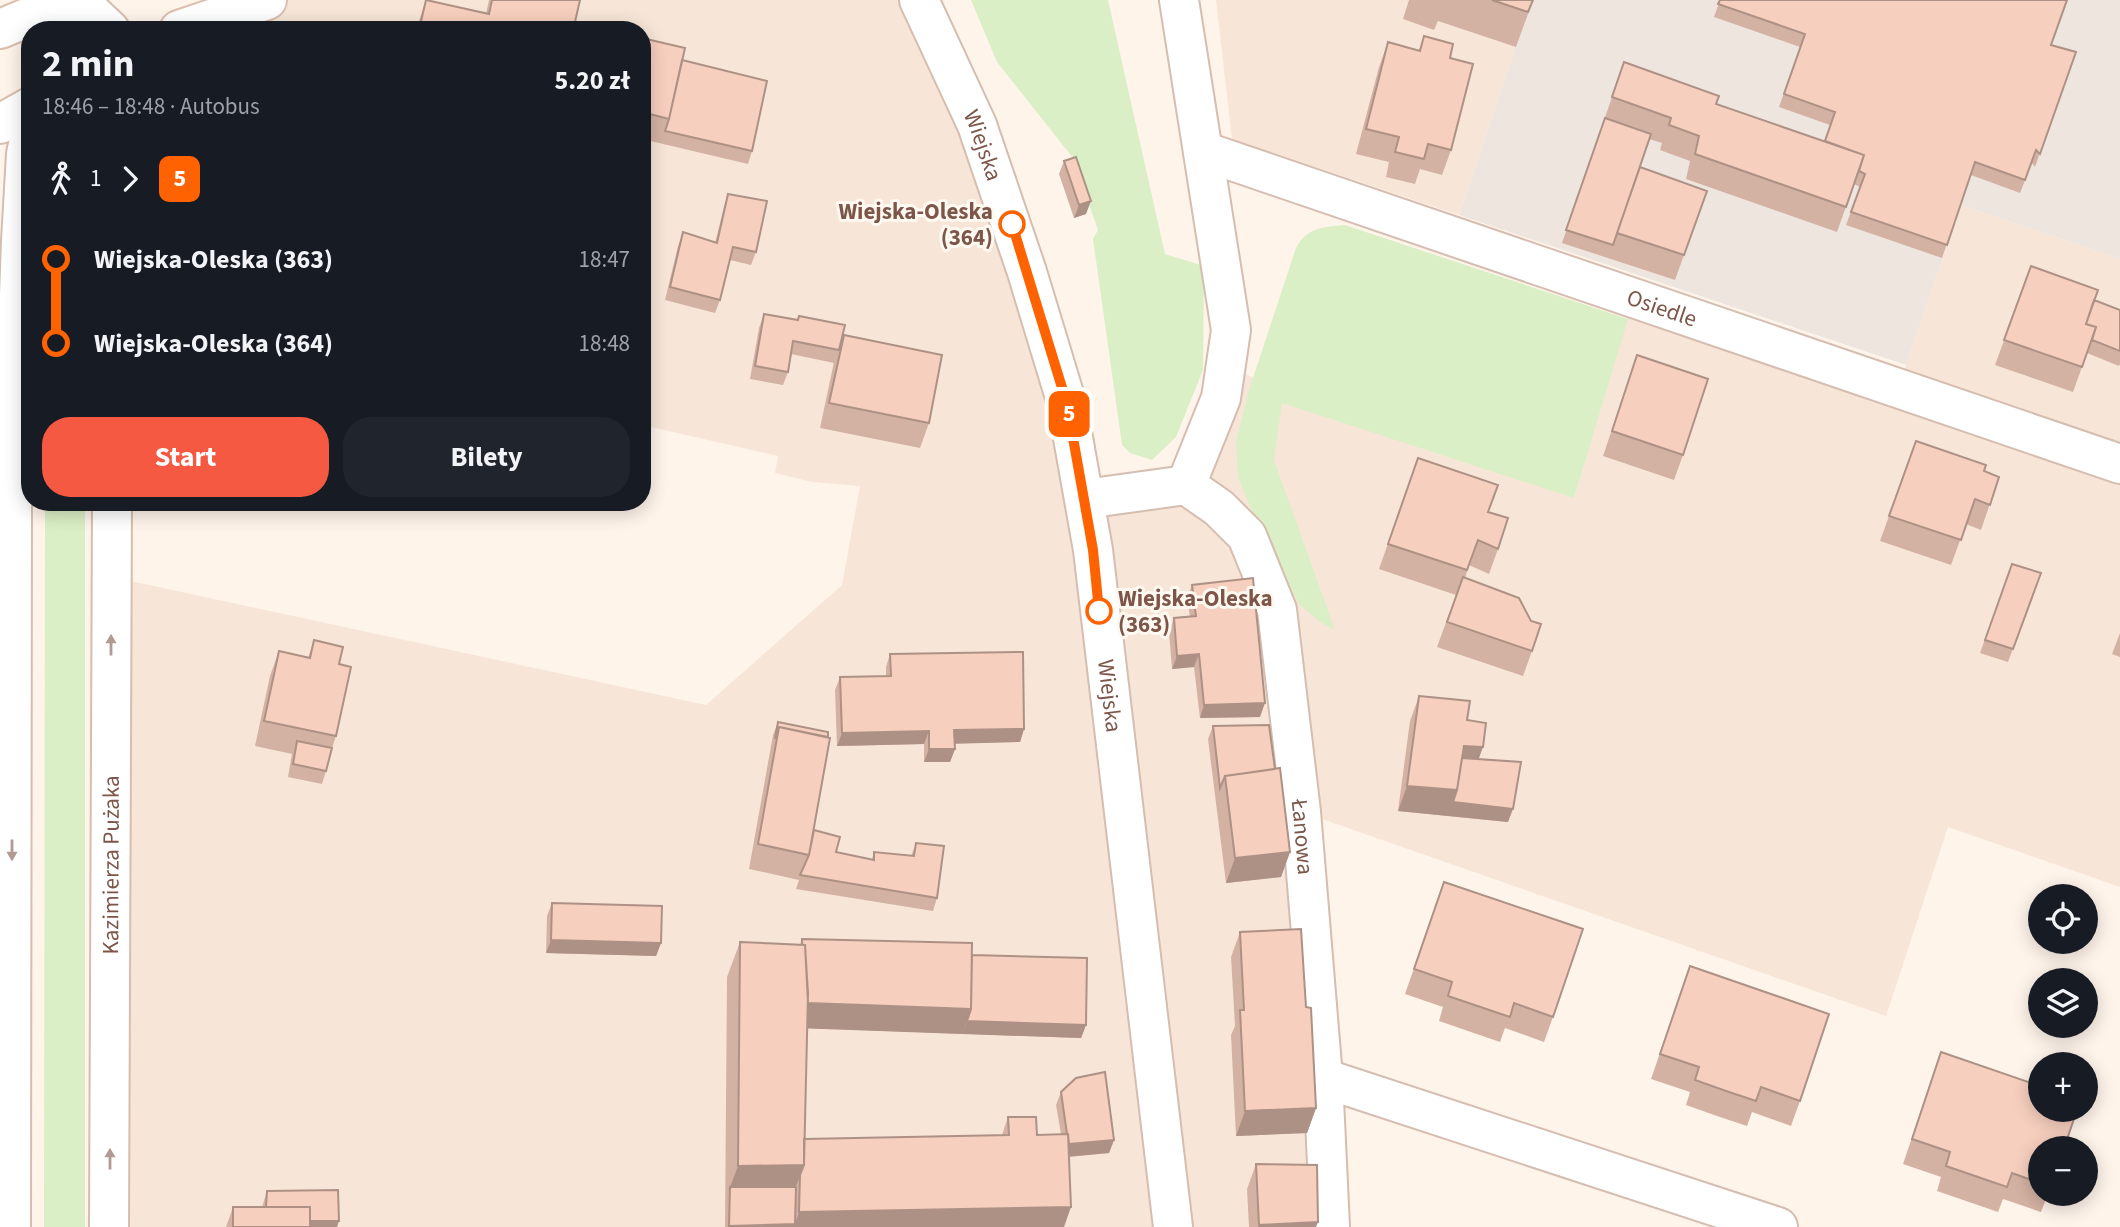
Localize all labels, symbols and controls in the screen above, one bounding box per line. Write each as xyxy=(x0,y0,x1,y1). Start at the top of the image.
text: 2 min xyxy=(42,37,134,91)
text: 5.20 zł xyxy=(555,62,630,99)
text: 18:46 – 18:48 · Autobus xyxy=(42,90,260,123)
street label: Wiejska xyxy=(955,104,1011,185)
icon: walk xyxy=(42,160,80,198)
icon: forward xyxy=(111,160,149,198)
text: 5 xyxy=(173,161,186,196)
text: 1 xyxy=(90,162,101,195)
place label: Wiejska-Oleska (364) xyxy=(838,195,993,254)
marker: Wiejska-Oleska (364) xyxy=(999,211,1025,237)
text: Wiejska-Oleska (363) xyxy=(94,241,333,278)
text: 18:47 xyxy=(579,243,630,276)
street label: Osiedle xyxy=(1622,281,1701,335)
text: Wiejska-Oleska (364) xyxy=(94,325,333,362)
text: 18:48 xyxy=(579,327,630,360)
line badge: 5 xyxy=(1046,391,1092,437)
text: 5 xyxy=(1063,396,1075,431)
button: Start xyxy=(42,417,329,497)
button: Bilety xyxy=(343,417,630,497)
place label: Wiejska-Oleska (363) xyxy=(1118,582,1273,641)
marker: Wiejska-Oleska (363) xyxy=(1086,598,1112,624)
one-way arrow xyxy=(105,634,117,656)
street label: Wiejska xyxy=(1089,657,1130,734)
street label: Kazimierza Pużaka xyxy=(94,775,128,955)
street label: Łanowa xyxy=(1282,796,1322,876)
one-way arrow xyxy=(6,839,18,861)
map controls xyxy=(2028,884,2098,1206)
button: locate xyxy=(2028,884,2098,954)
button: layers xyxy=(2028,968,2098,1038)
button: + xyxy=(2028,1052,2098,1122)
button: − xyxy=(2028,1136,2098,1206)
one-way arrow xyxy=(104,1148,116,1170)

